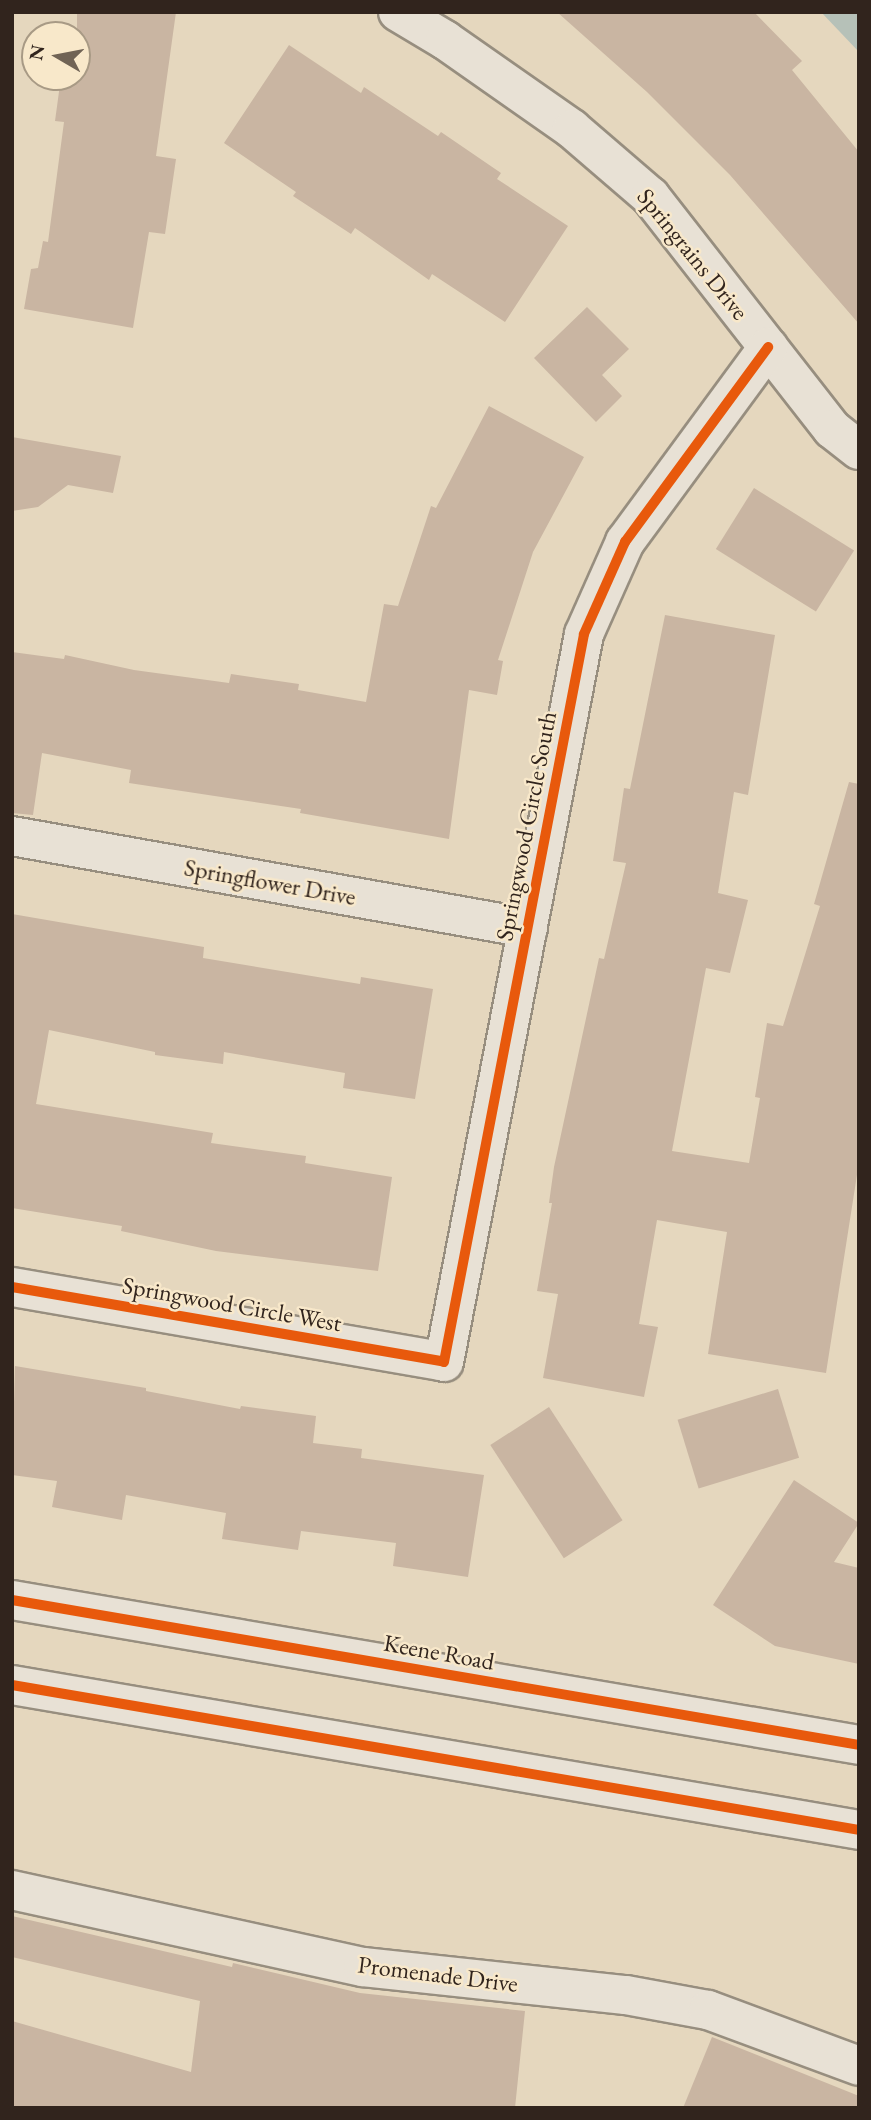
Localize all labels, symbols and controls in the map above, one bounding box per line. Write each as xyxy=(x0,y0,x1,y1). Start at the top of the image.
north arrow xyxy=(21,21,91,91)
text: N xyxy=(23,43,50,62)
street label: Springrains Drive xyxy=(631,183,755,325)
street label: Springwood Circle South xyxy=(490,709,562,943)
street label: Springflower Drive xyxy=(182,853,358,911)
street label: Springwood Circle West xyxy=(120,1271,344,1337)
street label: Keene Road xyxy=(381,1628,497,1676)
street label: Promenade Drive xyxy=(356,1950,520,1998)

